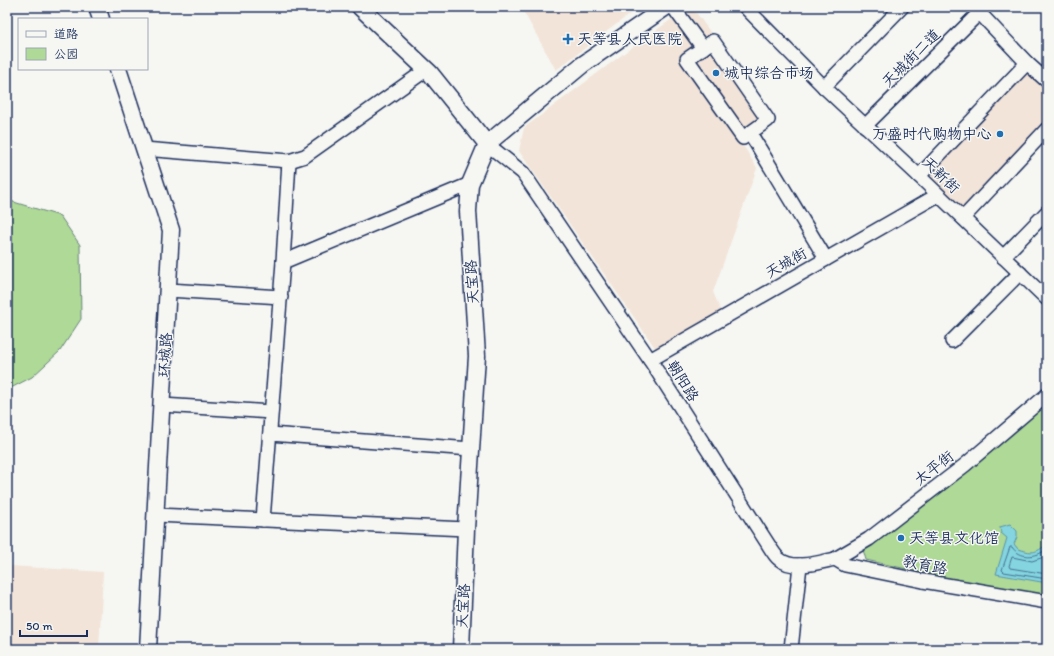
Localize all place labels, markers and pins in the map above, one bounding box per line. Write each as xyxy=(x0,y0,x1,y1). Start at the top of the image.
place label: 天等县人民医院 xyxy=(577,30,682,48)
marker: 天等县人民医院 xyxy=(562,33,574,45)
place label: 城中综合市场 xyxy=(724,64,814,82)
marker: 城中综合市场 xyxy=(711,68,721,78)
place label: 万盛时代购物中心 xyxy=(872,125,992,143)
marker: 万盛时代购物中心 xyxy=(995,129,1005,139)
place label: 天等县文化馆 xyxy=(909,529,999,547)
marker: 天等县文化馆 xyxy=(896,533,906,543)

